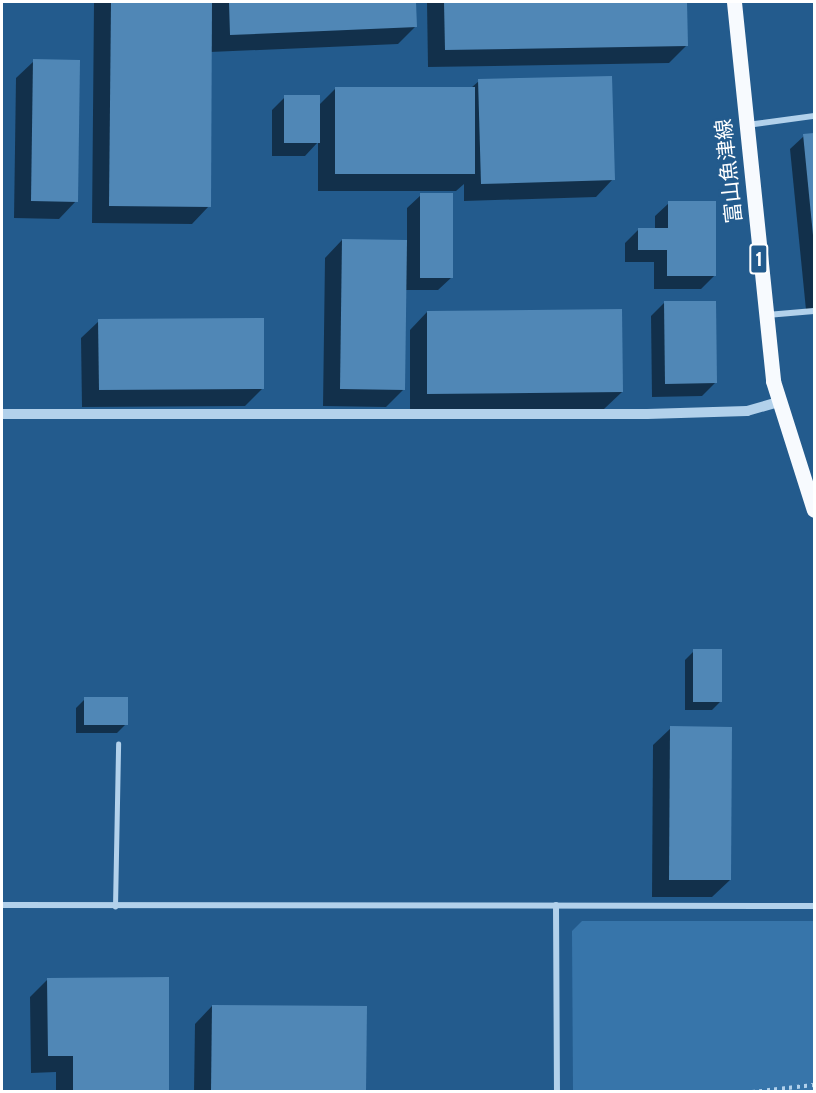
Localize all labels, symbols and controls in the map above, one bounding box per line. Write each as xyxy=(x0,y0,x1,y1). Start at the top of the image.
street label: 富山魚津線 xyxy=(711,117,747,225)
road number: 1 xyxy=(748,242,770,276)

